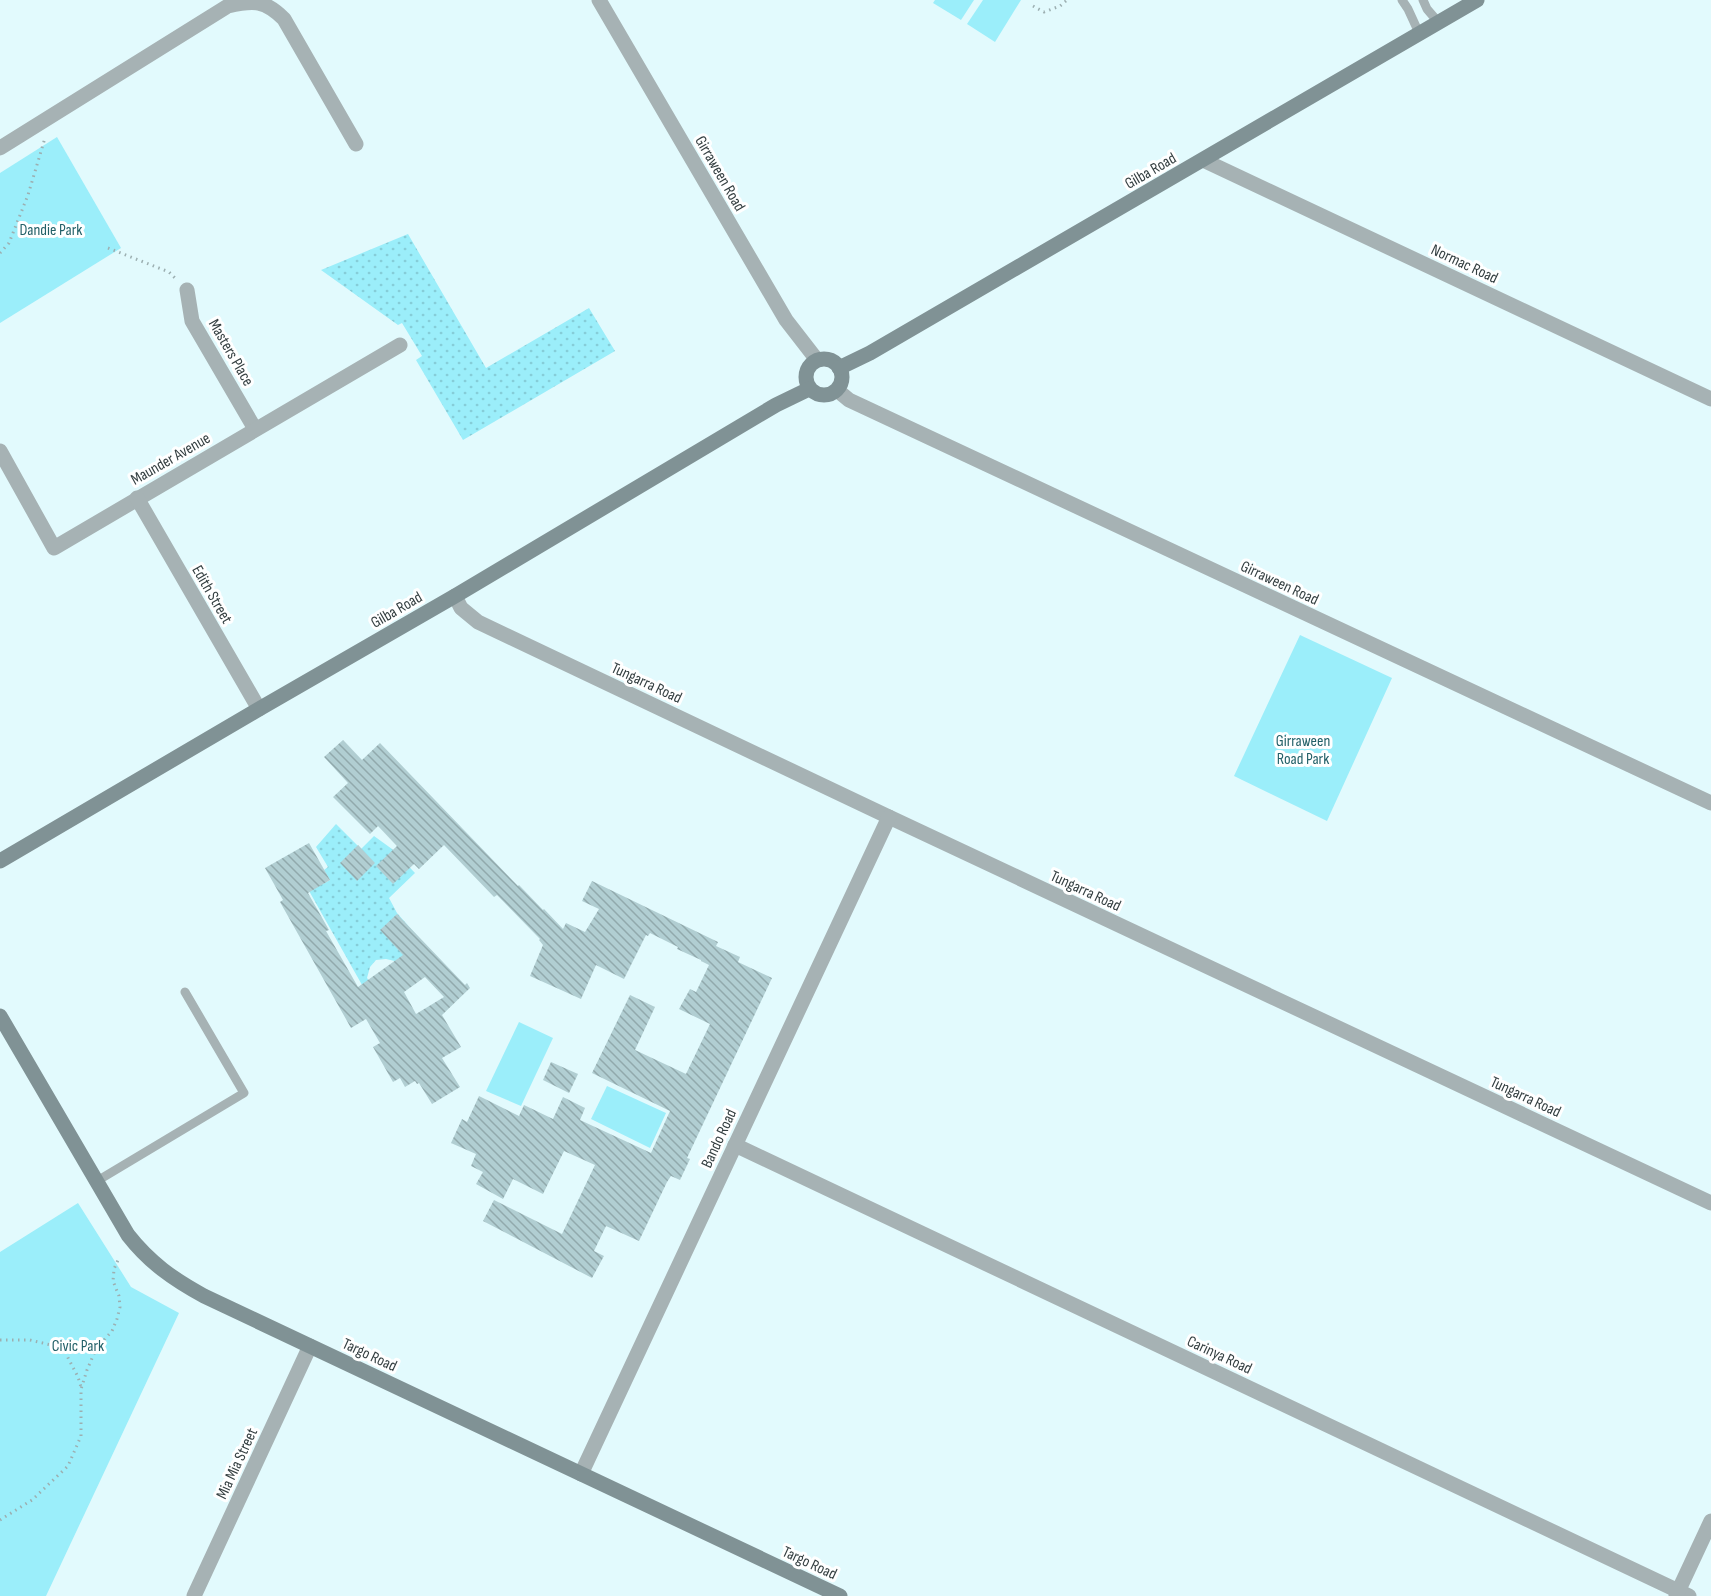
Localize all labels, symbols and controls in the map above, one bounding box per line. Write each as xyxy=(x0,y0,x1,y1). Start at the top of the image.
street label: Girraween Road xyxy=(691,133,749,215)
street label: Gilba Road xyxy=(1122,149,1180,194)
park label: Dandie Park xyxy=(20,221,82,240)
street label: Normac Road xyxy=(1428,241,1501,288)
street label: Masters Place xyxy=(204,316,257,389)
street label: Maunder Avenue xyxy=(128,429,214,490)
street label: Girraween Road xyxy=(1237,557,1321,610)
street label: Edith Street xyxy=(187,562,236,627)
street label: Gilba Road xyxy=(368,588,426,633)
street label: Tungarra Road xyxy=(608,659,685,708)
park label: Girraween Road Park xyxy=(1276,732,1330,769)
street label: Tungarra Road xyxy=(1047,867,1124,916)
street label: Tungarra Road xyxy=(1487,1073,1564,1122)
street label: Bando Road xyxy=(697,1106,741,1171)
street label: Carinya Road xyxy=(1184,1332,1255,1379)
street label: Targo Road xyxy=(339,1335,400,1376)
park label: Civic Park xyxy=(52,1337,104,1356)
street label: Mia Mia Street xyxy=(213,1425,262,1502)
street label: Targo Road xyxy=(779,1543,840,1584)

